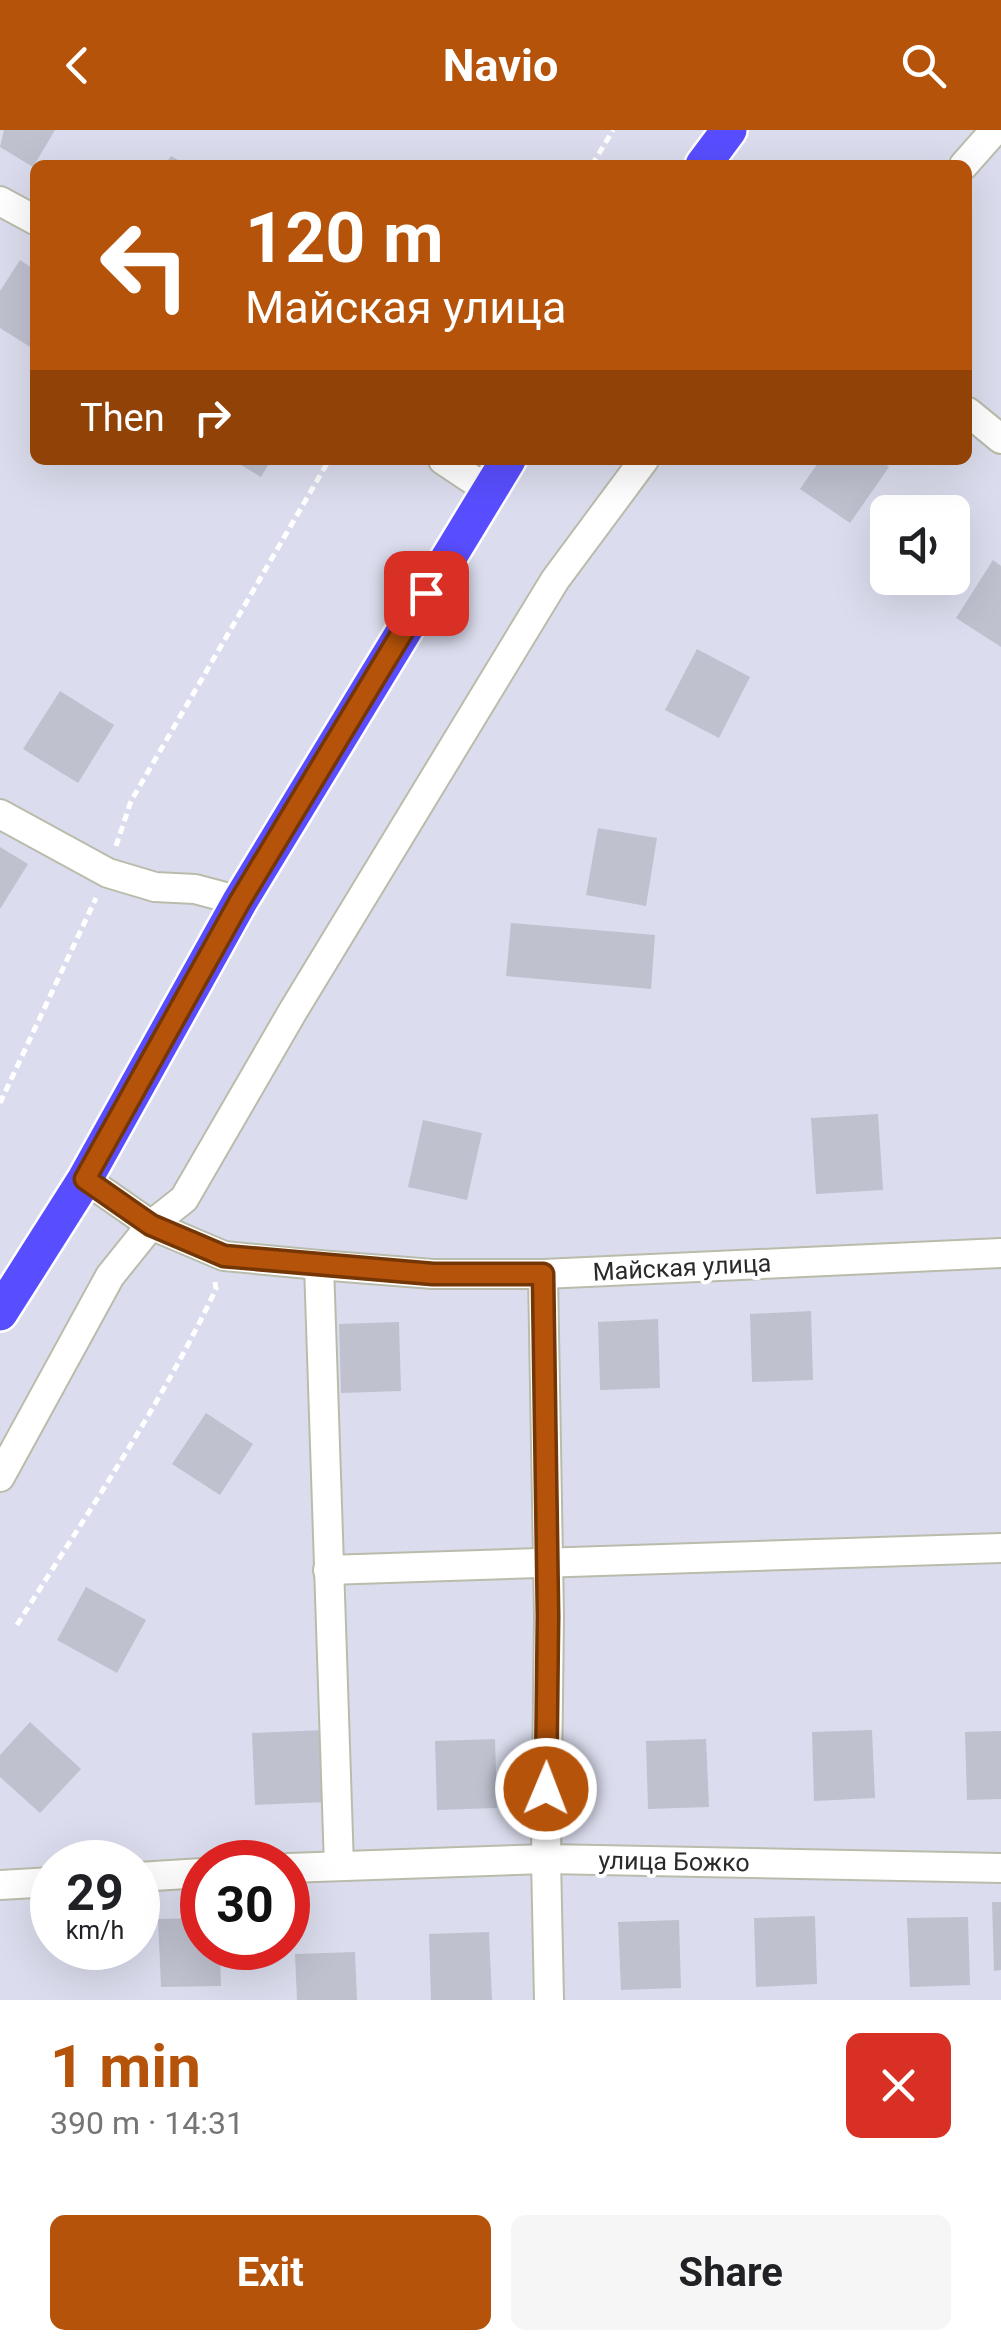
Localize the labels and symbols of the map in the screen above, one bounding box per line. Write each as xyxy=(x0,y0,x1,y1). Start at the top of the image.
pin xyxy=(384,551,469,636)
street label: Майская улица xyxy=(592,1248,772,1287)
position arrow xyxy=(494,1737,598,1841)
speed limit sign: 30 xyxy=(180,1840,310,1970)
street label: улица Божко xyxy=(598,1846,750,1877)

